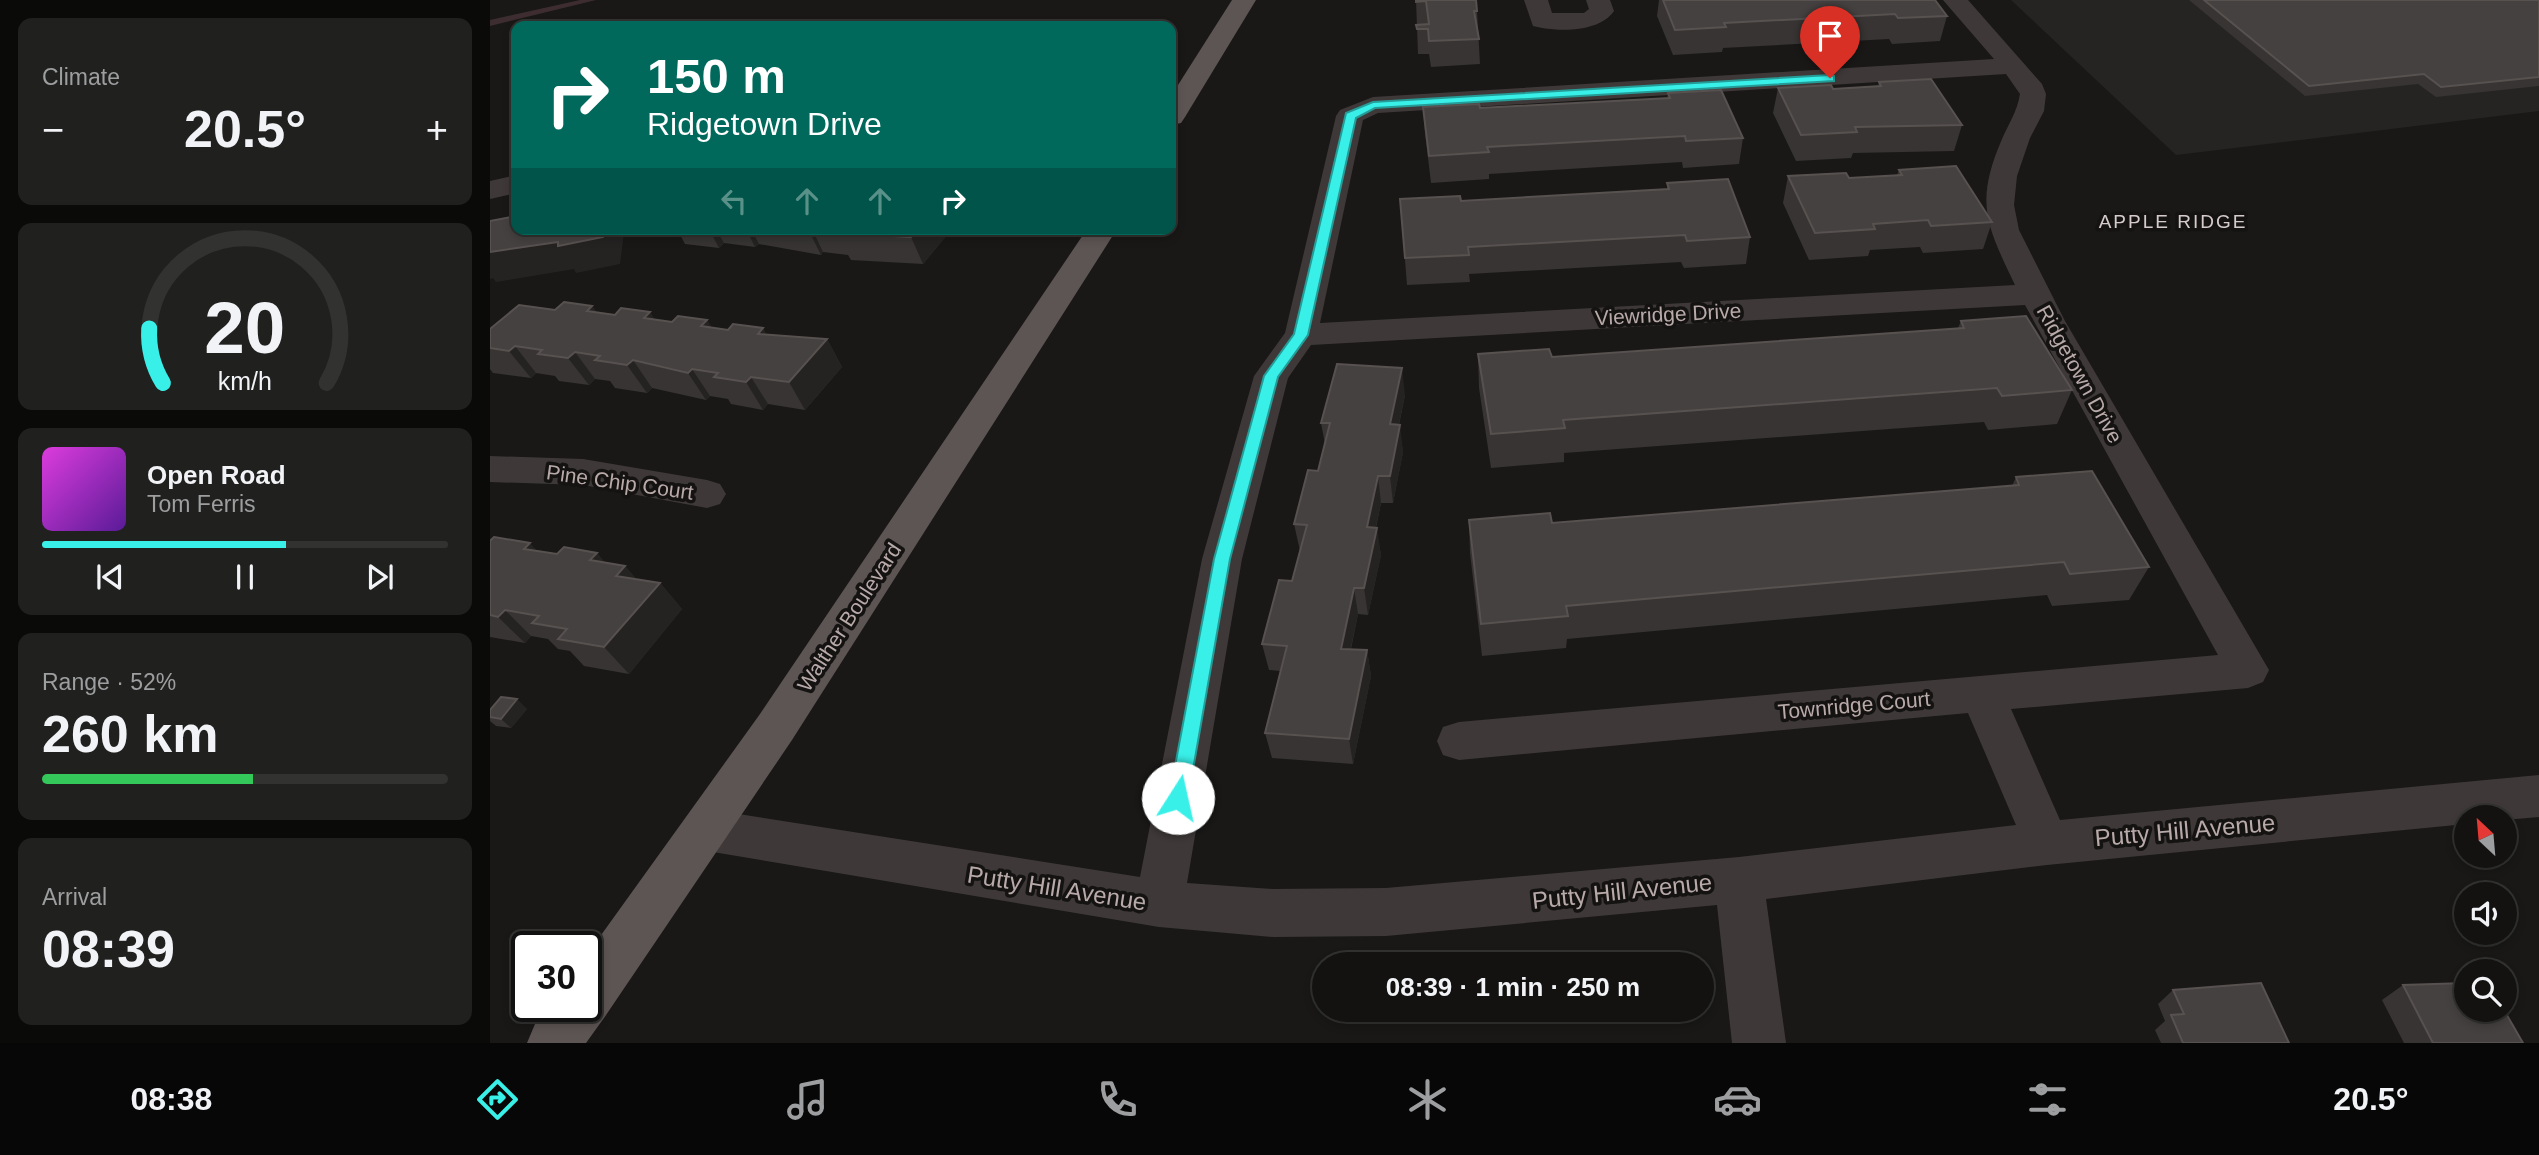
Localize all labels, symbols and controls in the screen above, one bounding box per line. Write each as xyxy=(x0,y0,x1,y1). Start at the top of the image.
pin xyxy=(1800,6,1860,78)
icon: arrive xyxy=(1811,17,1849,55)
icon: right xyxy=(532,49,623,140)
text: 150 m xyxy=(647,49,786,103)
text: Climate xyxy=(42,64,120,90)
text: 20.5° xyxy=(184,100,306,158)
text: Ridgetown Drive xyxy=(647,106,882,142)
text: − xyxy=(42,109,64,151)
text: + xyxy=(426,109,448,151)
icon: left xyxy=(715,182,753,220)
icon: ahead xyxy=(788,182,826,220)
icon: ahead xyxy=(861,182,899,220)
icon: right xyxy=(934,182,972,220)
district label: APPLE RIDGE xyxy=(2099,211,2247,232)
text: 20 xyxy=(205,287,285,368)
street label: Viewridge Drive xyxy=(1594,299,1742,329)
street label: Ridgetown Drive xyxy=(2033,301,2127,447)
text: km/h xyxy=(218,366,272,394)
text: Open Road xyxy=(147,460,286,490)
street label: Pine Chip Court xyxy=(545,460,695,504)
text: Tom Ferris xyxy=(147,491,256,517)
street label: Walther Boulevard xyxy=(793,539,905,695)
icon: previous xyxy=(91,558,129,596)
icon: pause xyxy=(226,558,264,596)
icon: next xyxy=(361,558,399,596)
text: Range · 52% xyxy=(42,669,176,695)
street label: Townridge Court xyxy=(1777,687,1931,723)
text: 260 km xyxy=(42,705,218,763)
position arrow xyxy=(1141,761,1215,835)
north arrow xyxy=(2454,805,2516,868)
map controls xyxy=(2454,805,2517,1022)
street label: Putty Hill Avenue xyxy=(2094,809,2276,851)
street label: Putty Hill Avenue xyxy=(966,861,1148,915)
street label: Putty Hill Avenue xyxy=(1531,868,1713,914)
button: sound xyxy=(2454,882,2517,945)
text: Arrival xyxy=(42,884,107,910)
text: 08:39 xyxy=(42,920,175,978)
speed limit sign: 30 xyxy=(511,931,602,1022)
button: search xyxy=(2454,959,2517,1022)
text: 08:39 · 1 min · 250 m xyxy=(1386,972,1640,1002)
icon: directions xyxy=(473,1075,522,1124)
icon: music xyxy=(783,1075,832,1124)
icon: phone xyxy=(1093,1075,1142,1124)
icon: climate xyxy=(1403,1075,1452,1124)
icon: car xyxy=(1713,1075,1762,1124)
icon: filters xyxy=(2023,1075,2072,1124)
text: 08:38 xyxy=(131,1081,212,1117)
text: 20.5° xyxy=(2333,1081,2408,1117)

